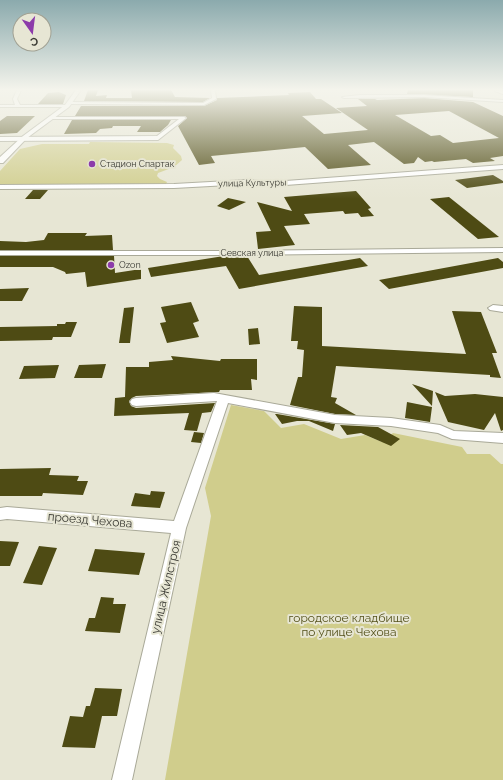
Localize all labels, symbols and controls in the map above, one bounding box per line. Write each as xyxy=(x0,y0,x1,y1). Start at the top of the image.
north arrow xyxy=(12,12,52,52)
text: С xyxy=(29,34,40,49)
marker: Стадион Спартак xyxy=(87,159,97,169)
place label: Стадион Спартак xyxy=(100,159,175,169)
street label: улица Культуры xyxy=(218,177,286,189)
street label: Севская улица xyxy=(221,248,284,258)
marker: Ozon xyxy=(106,260,116,270)
place label: Ozon xyxy=(119,260,141,270)
street label: проезд Чехова xyxy=(47,509,133,531)
street label: улица Жилстроя xyxy=(148,539,184,635)
park label: городское кладбище по улице Чехова xyxy=(288,611,410,639)

